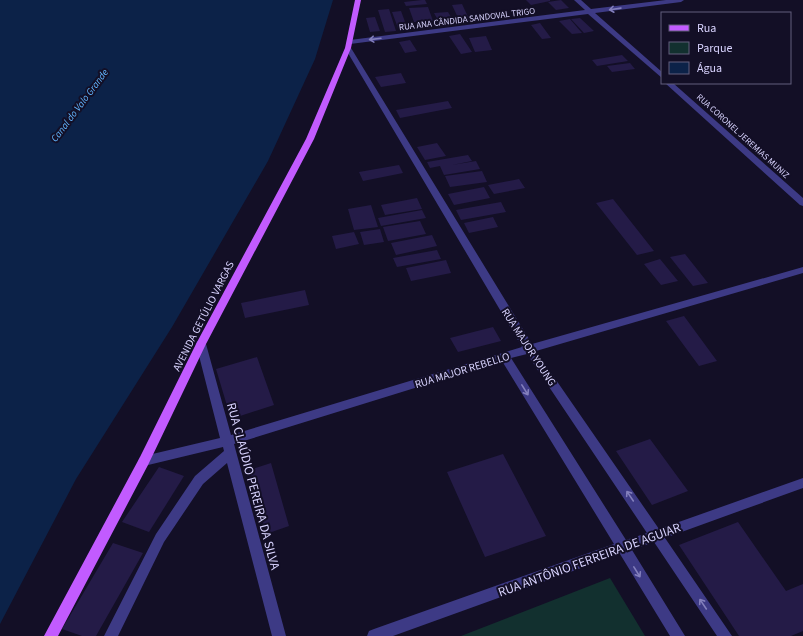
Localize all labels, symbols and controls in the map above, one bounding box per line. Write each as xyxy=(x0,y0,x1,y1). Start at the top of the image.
street label: RUA ANA CÂNDIDA SANDOVAL TRIGO xyxy=(398,5,536,34)
one-way arrow xyxy=(609,5,622,13)
legend xyxy=(661,12,791,84)
text: Rua xyxy=(697,20,716,37)
one-way arrow xyxy=(369,35,382,43)
text: Parque xyxy=(697,40,733,57)
text: Água xyxy=(697,60,722,77)
water label: Canal do Valo Grande xyxy=(48,66,112,145)
street label: RUA CORONEL JEREMIAS MUNIZ xyxy=(693,91,792,182)
street label: AVENIDA GETÚLIO VARGAS xyxy=(169,258,238,374)
street label: RUA MAJOR YOUNG xyxy=(498,306,559,389)
street label: RUA MAJOR REBELLO xyxy=(413,349,511,392)
one-way arrow xyxy=(521,384,529,395)
street label: RUA CLAÚDIO PEREIRA DA SILVA xyxy=(222,401,284,573)
one-way arrow xyxy=(625,491,634,502)
street label: RUA ANTÔNIO FERREIRA DE AGUIAR xyxy=(496,518,684,601)
one-way arrow xyxy=(634,566,642,578)
one-way arrow xyxy=(699,599,707,610)

